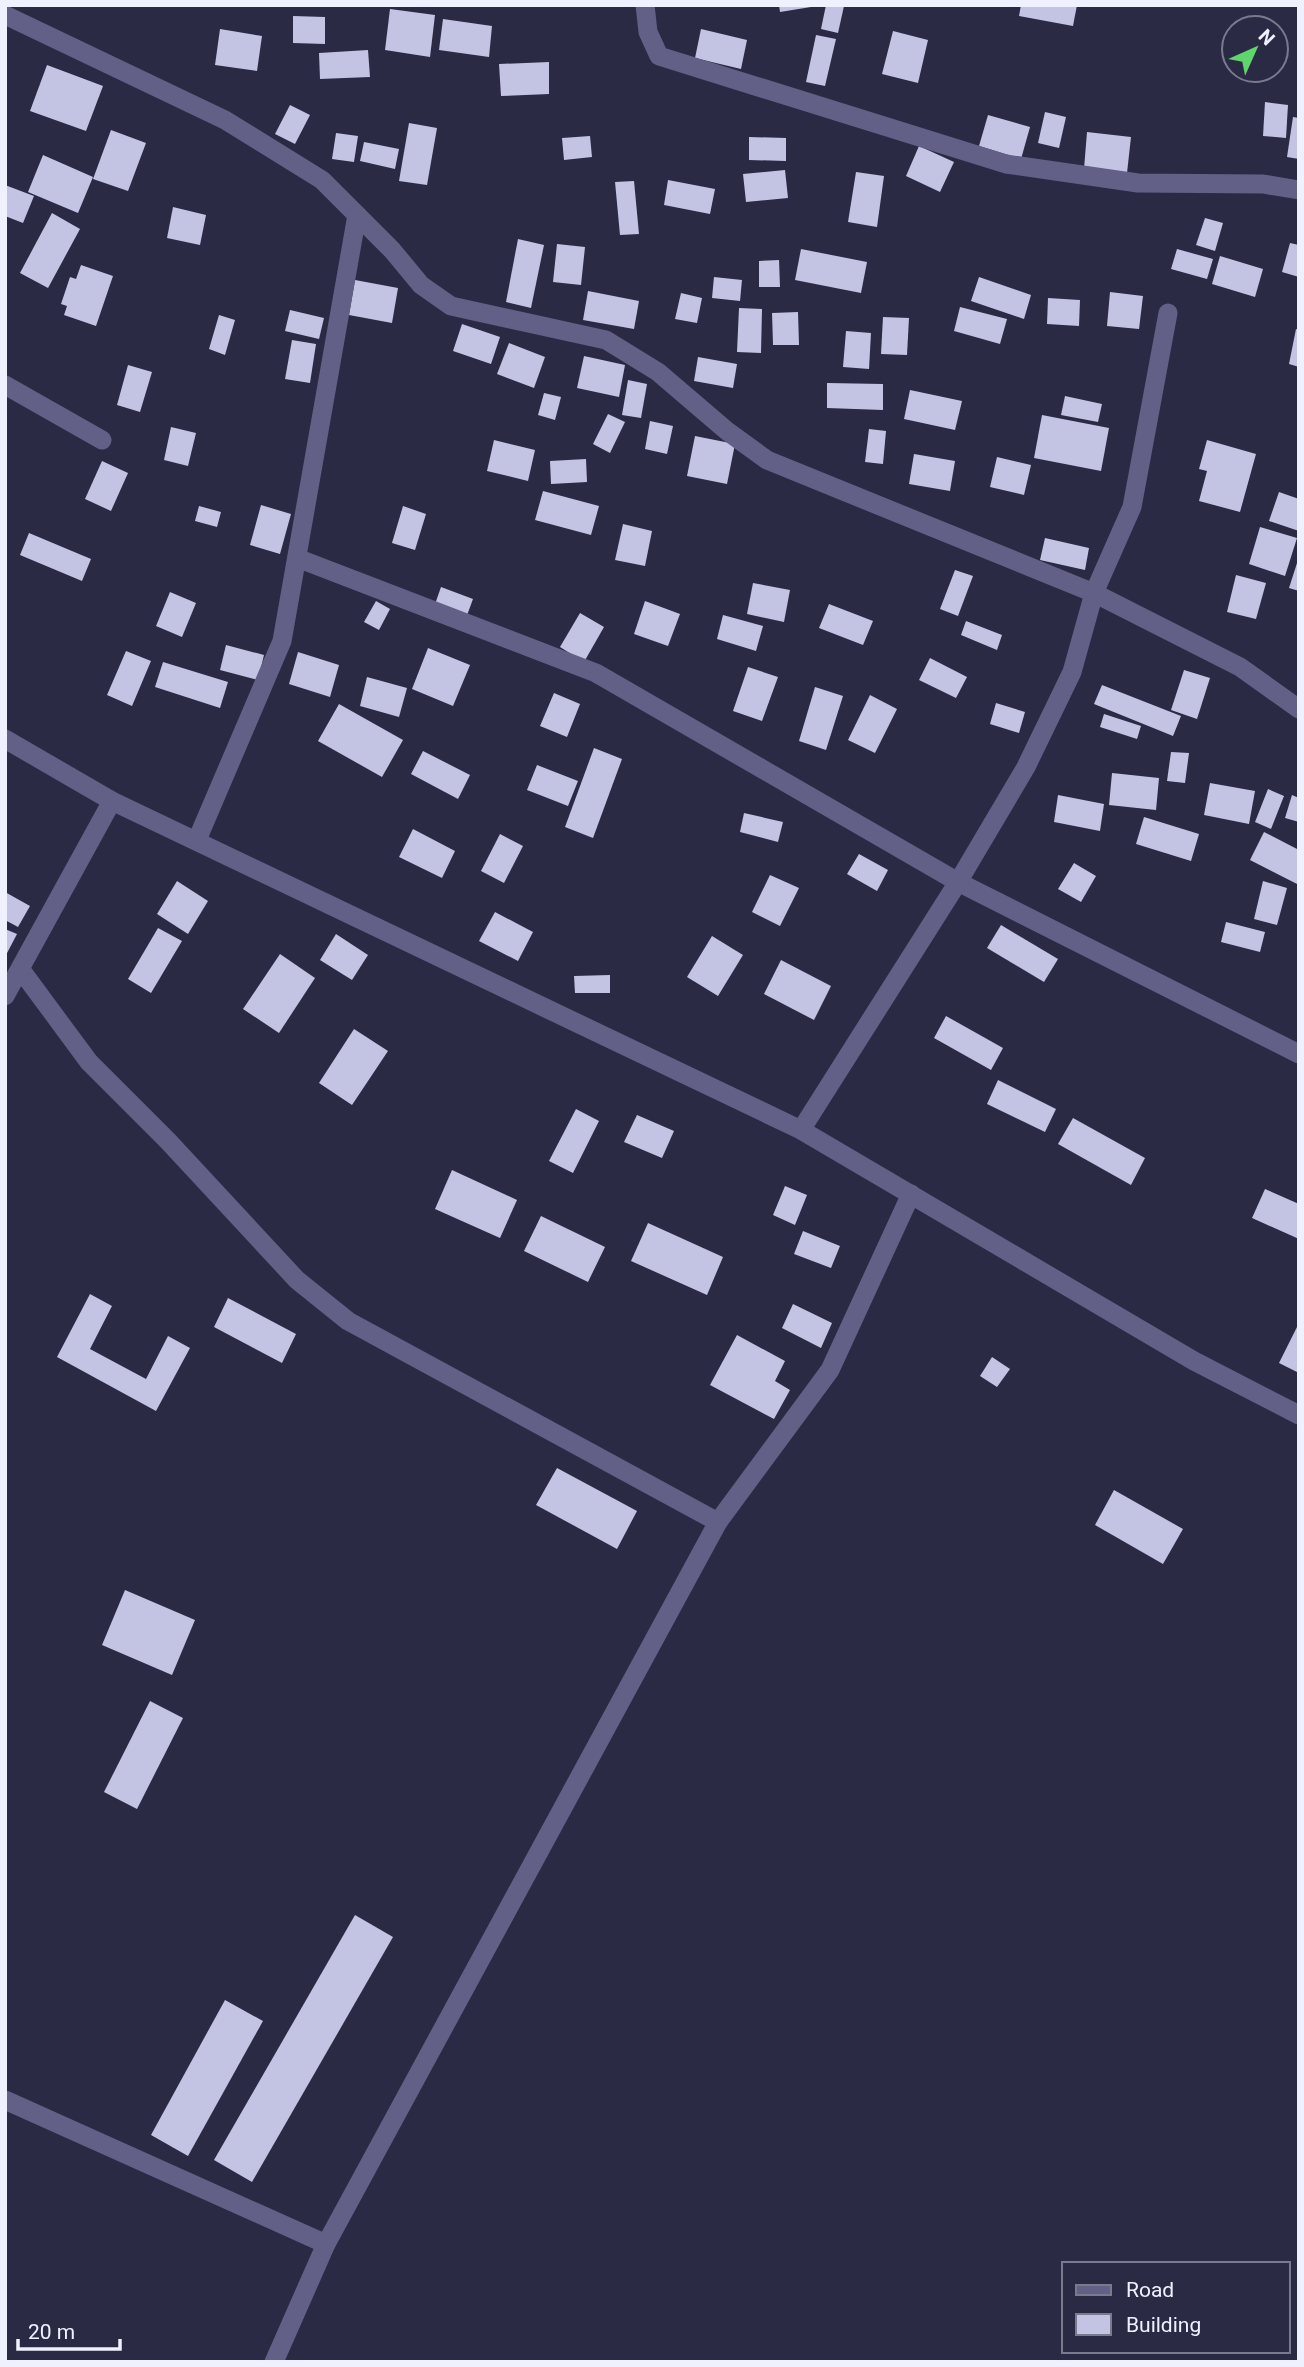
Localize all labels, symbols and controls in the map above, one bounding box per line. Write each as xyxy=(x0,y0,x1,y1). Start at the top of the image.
north arrow xyxy=(1220,14,1290,84)
text: N xyxy=(1254,24,1280,50)
legend xyxy=(1062,2262,1290,2353)
text: Road xyxy=(1126,2278,1174,2302)
scale bar xyxy=(18,2308,119,2352)
text: Building xyxy=(1126,2313,1201,2337)
text: 20 m xyxy=(28,2320,75,2344)

